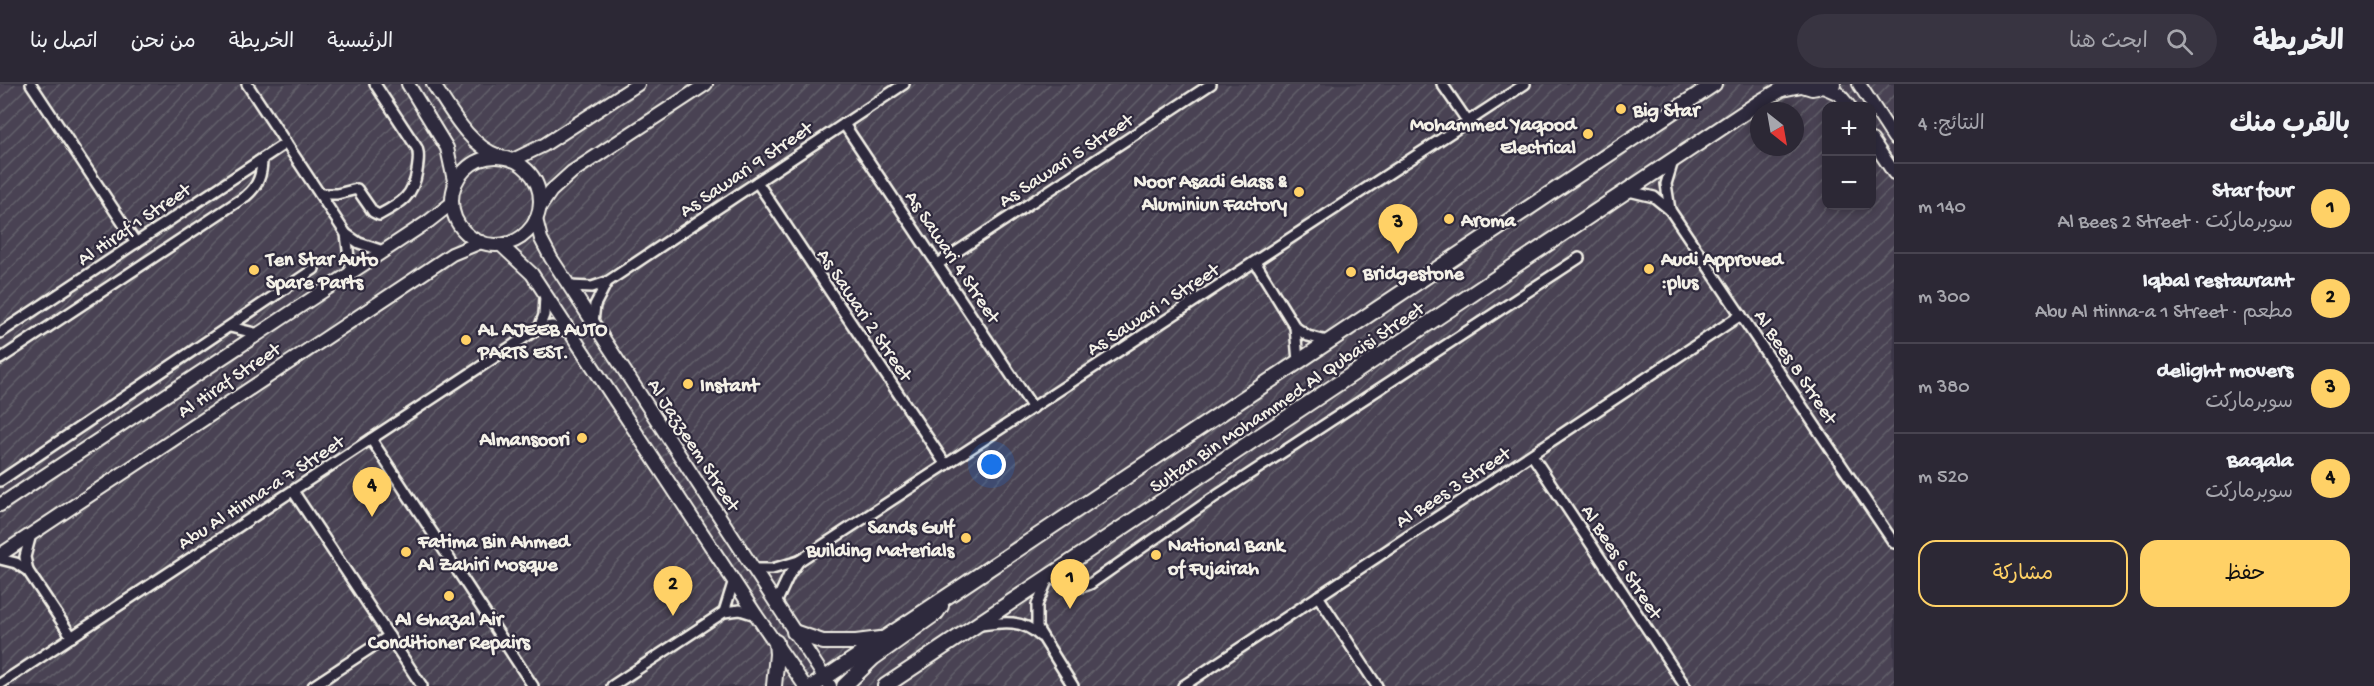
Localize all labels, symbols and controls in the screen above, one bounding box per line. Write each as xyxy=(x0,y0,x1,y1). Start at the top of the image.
search box xyxy=(1797,14,2217,68)
icon: search xyxy=(2163,25,2196,58)
text: الخريطة xyxy=(2253,27,2344,60)
text: ابحث هنا xyxy=(2069,30,2148,56)
text: اتصل بنا xyxy=(30,31,98,56)
text: من نحن xyxy=(131,31,196,56)
text: الخريطة xyxy=(229,31,294,56)
text: الرئيسية xyxy=(327,31,393,56)
place label: Big Star xyxy=(1632,101,1701,124)
marker: Big Star xyxy=(1614,102,1628,116)
north arrow xyxy=(1750,102,1804,156)
map controls xyxy=(1822,102,1876,210)
button: + xyxy=(1822,102,1876,156)
street label: As Sawari 5 Street xyxy=(995,109,1140,214)
text: بالقرب منك xyxy=(2230,111,2350,142)
text: النتائج: 4 xyxy=(1918,114,1985,137)
place label: Mohammed Yaqood Electrical xyxy=(1410,115,1578,161)
street label: As Sawari 9 Street xyxy=(676,117,819,224)
marker: Mohammed Yaqood Electrical xyxy=(1581,127,1595,141)
button: − xyxy=(1822,156,1876,210)
place label: Noor Asadi Glass & Aluminiun Factory xyxy=(1134,172,1288,218)
street label: Al Hiraf 1 Street xyxy=(74,178,198,272)
text: Star four xyxy=(2212,179,2293,205)
marker: Noor Asadi Glass & Aluminiun Factory xyxy=(1292,185,1306,199)
street label: As Sawari 4 Street xyxy=(898,187,1005,330)
text: 140 m xyxy=(1918,197,1966,220)
text: 1 xyxy=(2326,197,2335,220)
pin: 3 xyxy=(1378,204,1418,254)
place label: Aroma xyxy=(1460,211,1516,234)
marker: Aroma xyxy=(1442,212,1456,226)
text: سوبرماركت · Al Bees 2 Street xyxy=(2058,212,2293,235)
street label: As Sawari 2 Street xyxy=(810,245,917,388)
place label: Ten Star Auto Spare Parts xyxy=(264,250,379,296)
place label: Audi Approved :plus xyxy=(1660,250,1785,296)
street label: As Sawari 1 Street xyxy=(1083,259,1226,362)
marker: Audi Approved :plus xyxy=(1642,262,1656,276)
marker: Ten Star Auto Spare Parts xyxy=(247,263,261,277)
place label: Bridgestone xyxy=(1362,264,1464,287)
marker: Bridgestone xyxy=(1344,265,1358,279)
text: Iqbal restaurant xyxy=(2142,269,2293,295)
text: 300 m xyxy=(1918,287,1970,310)
text: 2 xyxy=(2326,287,2335,310)
street label: Sultan Bin Mohammed Al Qubaisi Street xyxy=(1146,297,1431,500)
text: مطعم · Abu Al Hinna-a 1 Street xyxy=(2035,302,2293,325)
street label: Al Bees 8 Street xyxy=(1747,306,1842,431)
place label: AL AJEEB AUTO PARTS EST. xyxy=(477,320,607,366)
marker: AL AJEEB AUTO PARTS EST. xyxy=(459,333,473,347)
street label: Al Hiraf Street xyxy=(174,338,287,425)
text: delight movers xyxy=(2157,359,2293,385)
street label: Al Jazzeem Street xyxy=(641,375,744,518)
place label: Instant xyxy=(700,376,760,399)
marker: Instant xyxy=(681,377,695,391)
text: 380 m xyxy=(1918,377,1970,400)
text: 3 xyxy=(2325,377,2336,400)
text: سوبرماركت xyxy=(2205,392,2293,415)
place label: Almansoori xyxy=(478,430,570,453)
street label: Abu Al Hinna-a 7 Street xyxy=(174,431,351,556)
marker: Almansoori xyxy=(575,431,589,445)
street label: Al Bees 3 Street xyxy=(1392,442,1517,535)
text: Baqala xyxy=(2227,449,2293,475)
your location xyxy=(977,450,1006,479)
text: 520 m xyxy=(1918,467,1969,490)
text: 4 xyxy=(2326,467,2335,490)
pin: 4 xyxy=(352,468,392,517)
text: سوبرماركت xyxy=(2205,482,2293,505)
street label: Al Bees 6 Street xyxy=(1574,501,1667,626)
place label: Sands Gulf Building Materials xyxy=(805,518,956,564)
marker: Sands Gulf Building Materials xyxy=(959,531,973,545)
place label: Fatima Bin Ahmed Al Zahiri Mosque xyxy=(417,532,572,578)
place label: National Bank of Fujairah xyxy=(1167,536,1287,582)
button: مشاركة xyxy=(1918,540,2128,607)
button: حفظ xyxy=(2140,540,2350,607)
marker: Fatima Bin Ahmed Al Zahiri Mosque xyxy=(399,545,413,559)
marker: National Bank of Fujairah xyxy=(1149,548,1163,562)
pin: 1 xyxy=(1050,560,1090,609)
pin: 2 xyxy=(654,566,692,616)
marker: Al Ghazal Air Conditioner Repairs xyxy=(442,589,456,603)
place label: Al Ghazal Air Conditioner Repairs xyxy=(367,610,532,656)

